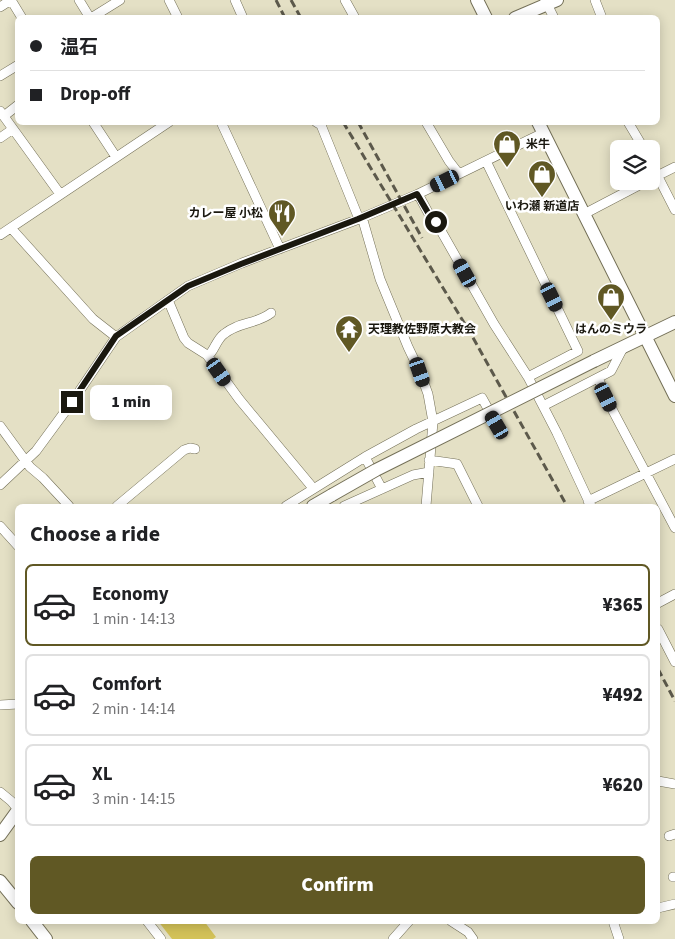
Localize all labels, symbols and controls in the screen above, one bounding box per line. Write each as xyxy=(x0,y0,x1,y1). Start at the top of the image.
text: 温石 xyxy=(60,34,98,61)
text: Drop-off xyxy=(60,81,130,108)
shop icon: 米牛 xyxy=(492,129,522,168)
place label: 米牛 xyxy=(526,136,550,153)
map controls xyxy=(610,140,660,190)
button: layers xyxy=(610,140,660,190)
shop icon: いわ瀬 新道店 xyxy=(527,159,557,198)
car xyxy=(428,168,461,194)
restaurant icon: カレー屋 小松 xyxy=(267,198,297,237)
place label: いわ瀬 新道店 xyxy=(505,198,579,215)
place label: カレー屋 小松 xyxy=(189,205,263,222)
route start xyxy=(425,211,447,233)
car xyxy=(451,256,478,290)
car xyxy=(538,280,565,314)
shop icon: はんのミウラ xyxy=(596,282,626,321)
temple icon: 天理教佐野原大教会 xyxy=(334,314,364,353)
place label: 天理教佐野原大教会 xyxy=(368,321,476,338)
place label: はんのミウラ xyxy=(575,321,647,338)
car xyxy=(204,355,233,389)
car xyxy=(408,355,431,389)
car xyxy=(592,380,619,414)
callout: 1 min xyxy=(90,384,172,420)
route end xyxy=(61,391,83,413)
text: 1 min xyxy=(111,391,151,413)
car xyxy=(483,408,510,442)
text: Choose a ride xyxy=(30,518,160,550)
text: Economy xyxy=(92,581,169,608)
icon: car xyxy=(32,583,77,628)
text: ¥365 xyxy=(602,592,643,619)
text: 1 min · 14:13 xyxy=(92,608,175,630)
text: Comfort xyxy=(92,671,162,698)
icon: car xyxy=(32,673,77,718)
text: ¥492 xyxy=(602,682,643,709)
text: 2 min · 14:14 xyxy=(92,698,175,720)
text: XL xyxy=(92,761,113,788)
icon: car xyxy=(32,763,77,808)
text: ¥620 xyxy=(602,772,643,799)
text: 3 min · 14:15 xyxy=(92,788,175,810)
button: Confirm xyxy=(30,856,645,914)

